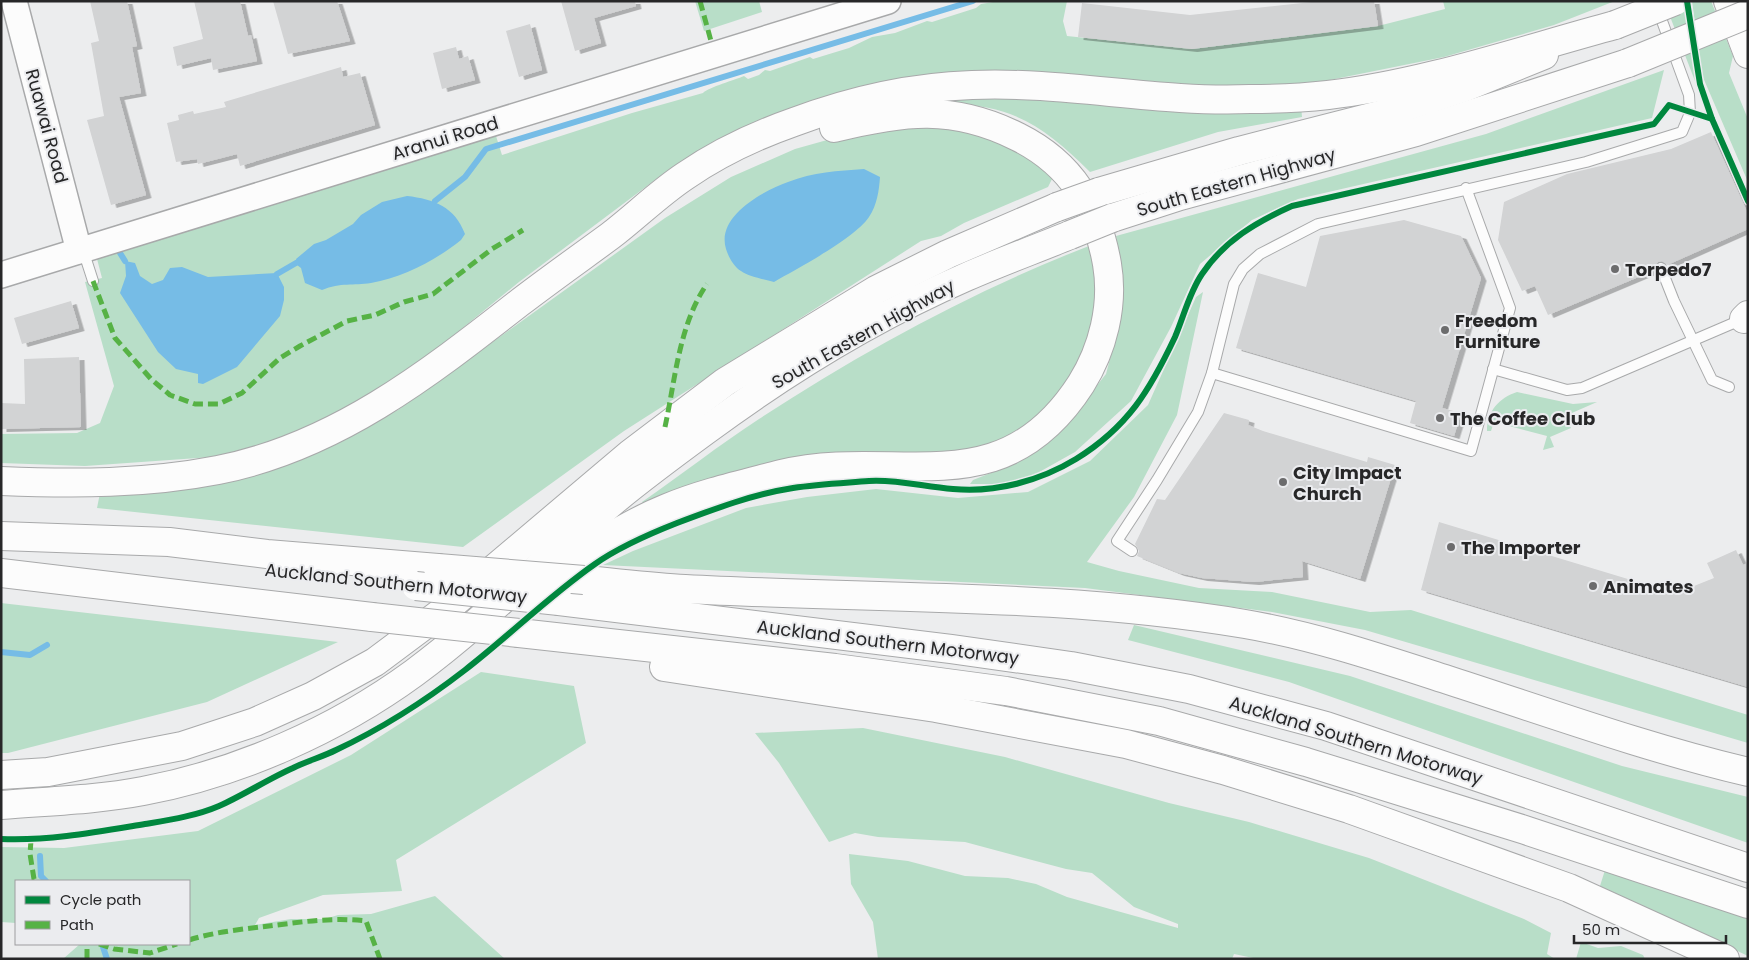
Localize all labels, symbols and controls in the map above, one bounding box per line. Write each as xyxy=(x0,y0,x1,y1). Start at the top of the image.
street label: Ruawai Road xyxy=(20,66,74,186)
street label: Aranui Road xyxy=(389,110,501,166)
street label: South Eastern Highway xyxy=(1134,142,1338,222)
place label: Torpedo7 xyxy=(1625,257,1712,282)
marker: Torpedo7 xyxy=(1609,263,1621,275)
street label: South Eastern Highway xyxy=(767,273,959,395)
place label: Freedom Furniture xyxy=(1455,308,1540,354)
marker: Freedom Furniture xyxy=(1439,324,1451,336)
place label: The Coffee Club xyxy=(1450,406,1595,431)
marker: The Coffee Club xyxy=(1434,412,1446,424)
place label: City Impact Church xyxy=(1293,460,1402,506)
marker: City Impact Church xyxy=(1277,476,1289,488)
place label: The Importer xyxy=(1461,535,1581,560)
marker: The Importer xyxy=(1445,541,1457,553)
street label: Auckland Southern Motorway xyxy=(264,557,528,609)
place label: Animates xyxy=(1603,574,1693,599)
marker: Animates xyxy=(1587,580,1599,592)
street label: Auckland Southern Motorway xyxy=(756,614,1020,670)
street label: Auckland Southern Motorway xyxy=(1226,689,1486,791)
legend xyxy=(15,880,190,945)
text: Cycle path xyxy=(60,889,141,910)
scale bar xyxy=(1574,912,1726,944)
text: Path xyxy=(60,914,94,935)
text: 50 m xyxy=(1582,919,1620,940)

